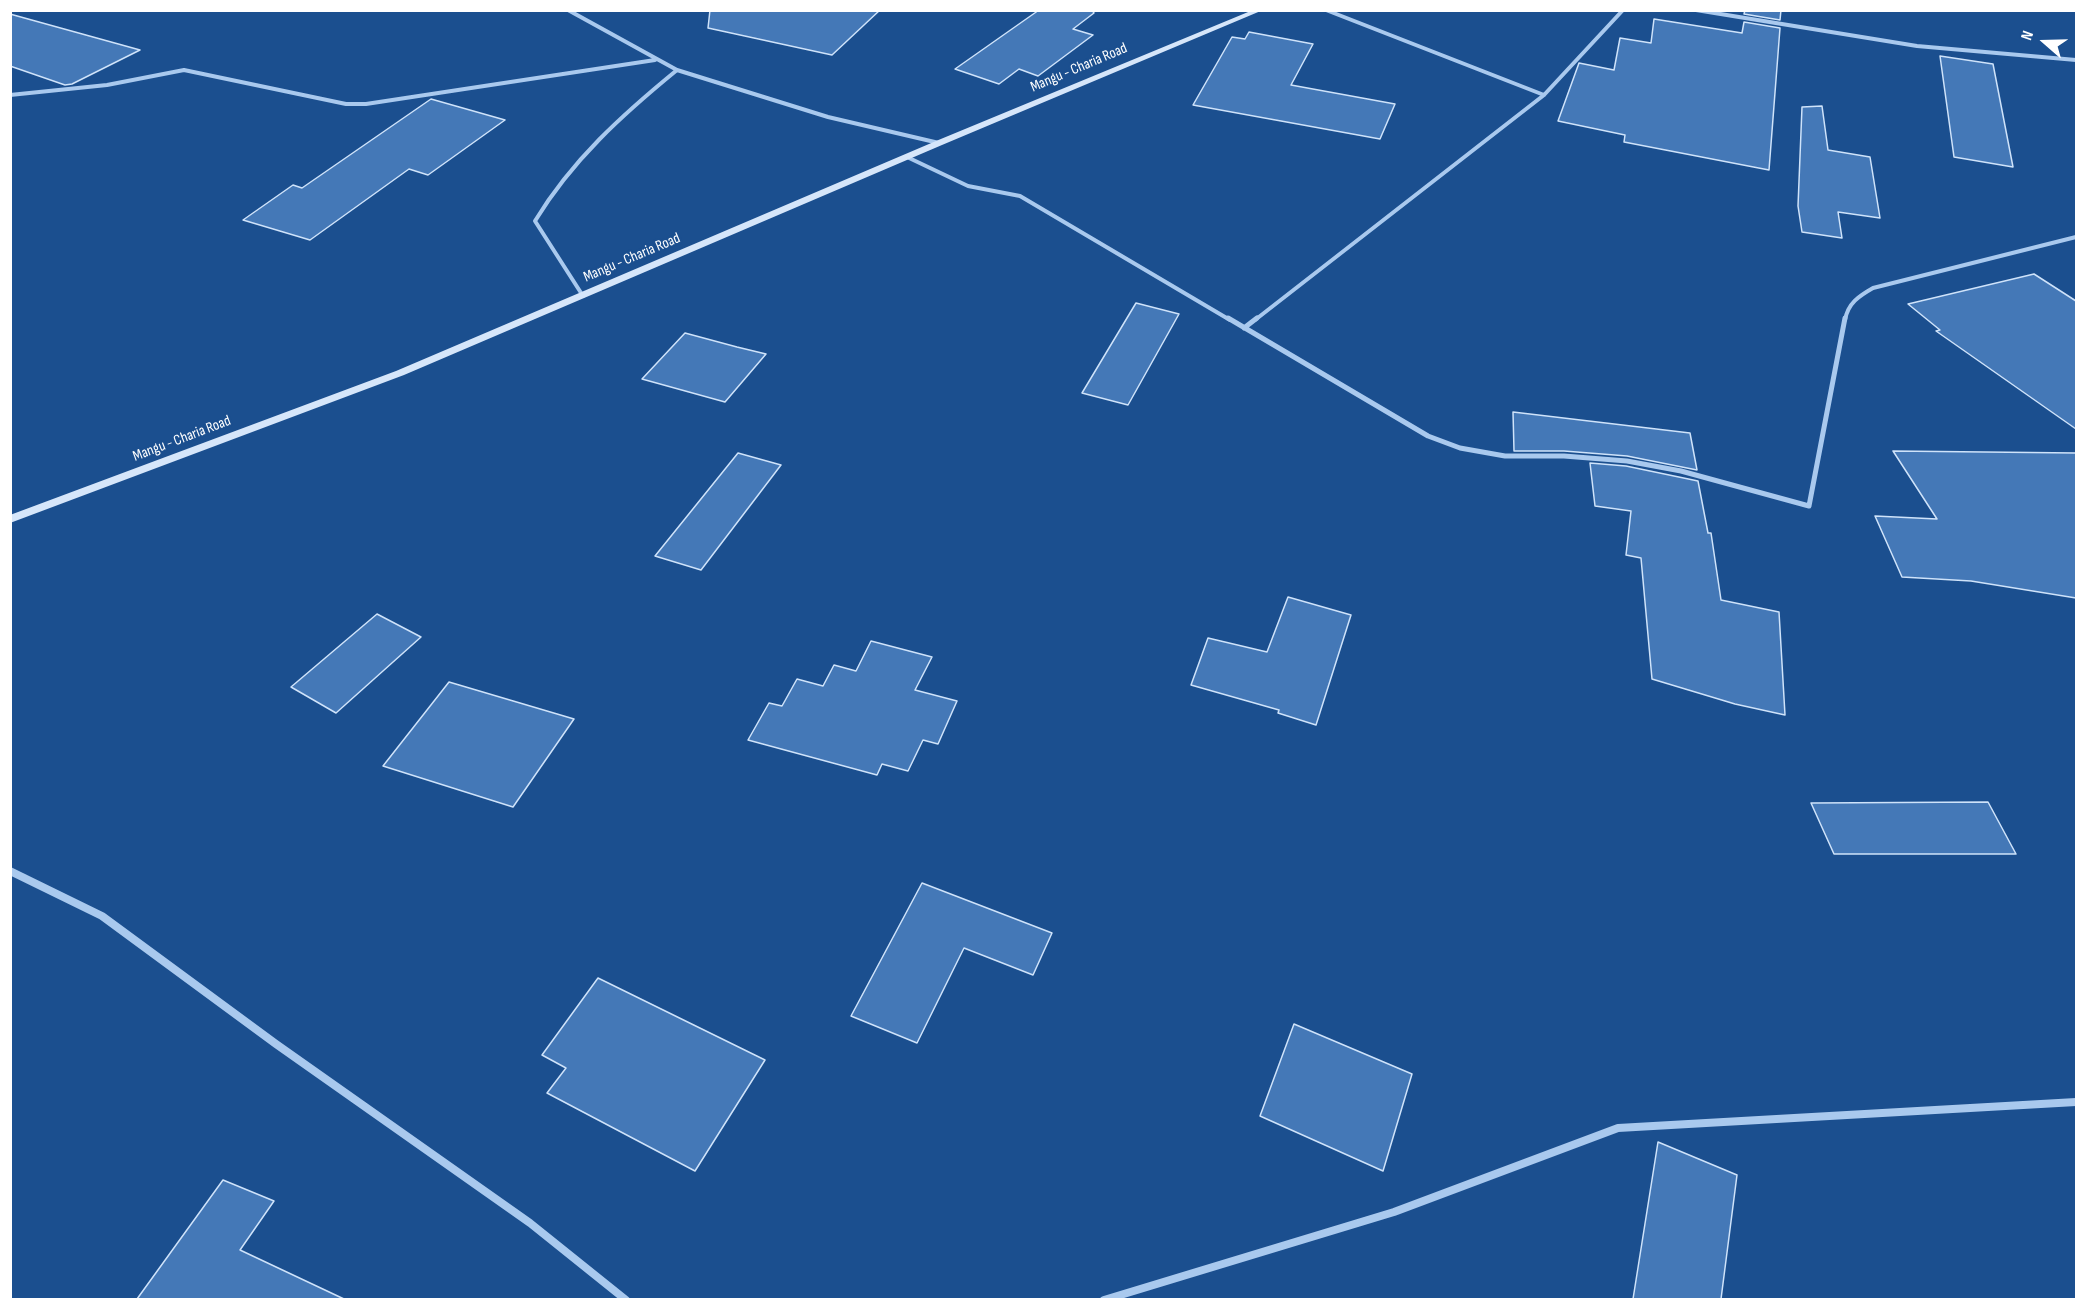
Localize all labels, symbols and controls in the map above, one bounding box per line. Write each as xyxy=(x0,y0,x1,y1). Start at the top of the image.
north arrow xyxy=(2015,12,2075,72)
text: N xyxy=(2017,28,2038,43)
street label: Mangu - Charia Road xyxy=(1028,40,1130,96)
street label: Mangu - Charia Road xyxy=(581,230,683,286)
street label: Mangu - Charia Road xyxy=(131,412,233,466)

